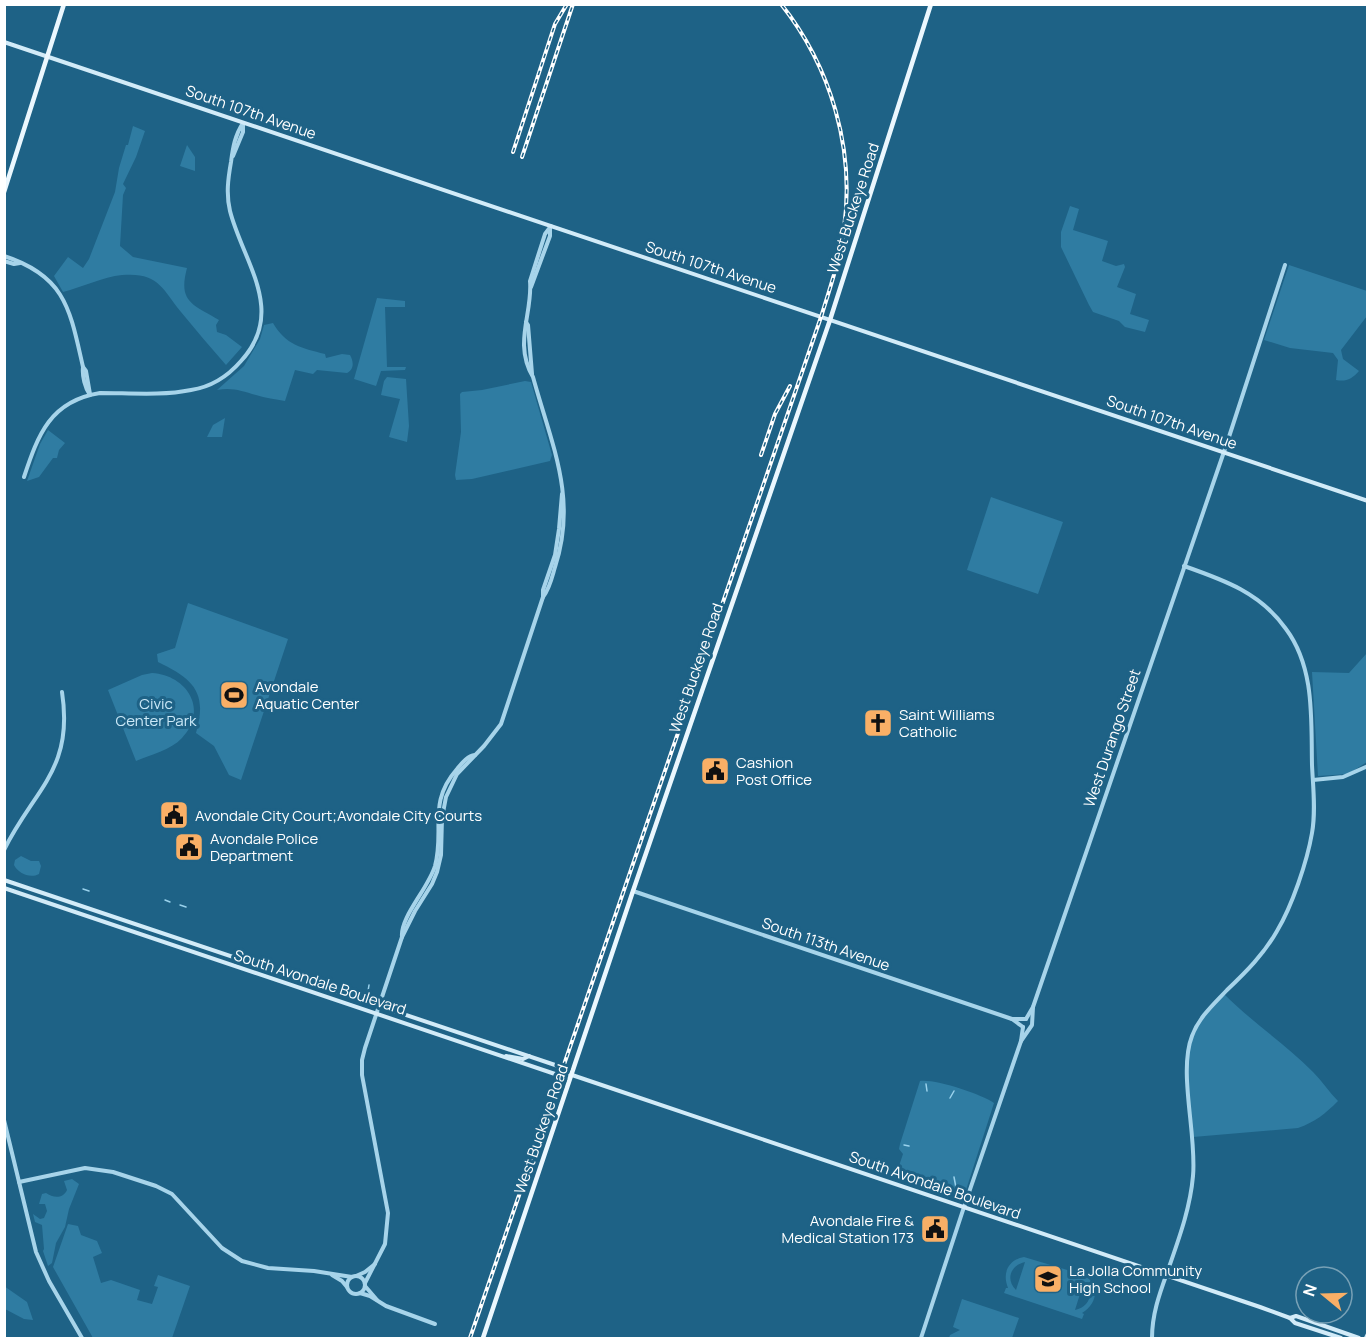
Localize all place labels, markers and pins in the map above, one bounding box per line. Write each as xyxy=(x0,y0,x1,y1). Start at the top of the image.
place label: Avondale Aquatic Center xyxy=(255,676,360,714)
sports icon: Avondale Aquatic Center xyxy=(218,679,250,711)
place label: Saint Williams Catholic xyxy=(899,704,995,742)
church icon: Saint Williams Catholic xyxy=(862,707,894,739)
place label: Cashion Post Office xyxy=(736,752,812,790)
public building icon: Cashion Post Office xyxy=(699,755,731,787)
public building icon: Avondale City Court;Avondale City Courts xyxy=(158,799,190,831)
place label: Avondale City Court;Avondale City Courts xyxy=(195,805,482,826)
place label: Avondale Police Department xyxy=(210,828,318,866)
public building icon: Avondale Police Department xyxy=(173,831,205,863)
place label: Avondale Fire & Medical Station 173 xyxy=(782,1210,914,1248)
public building icon: Avondale Fire & Medical Station 173 xyxy=(919,1213,951,1245)
place label: La Jolla Community High School xyxy=(1069,1260,1202,1298)
school or university icon: La Jolla Community High School xyxy=(1032,1263,1064,1295)

